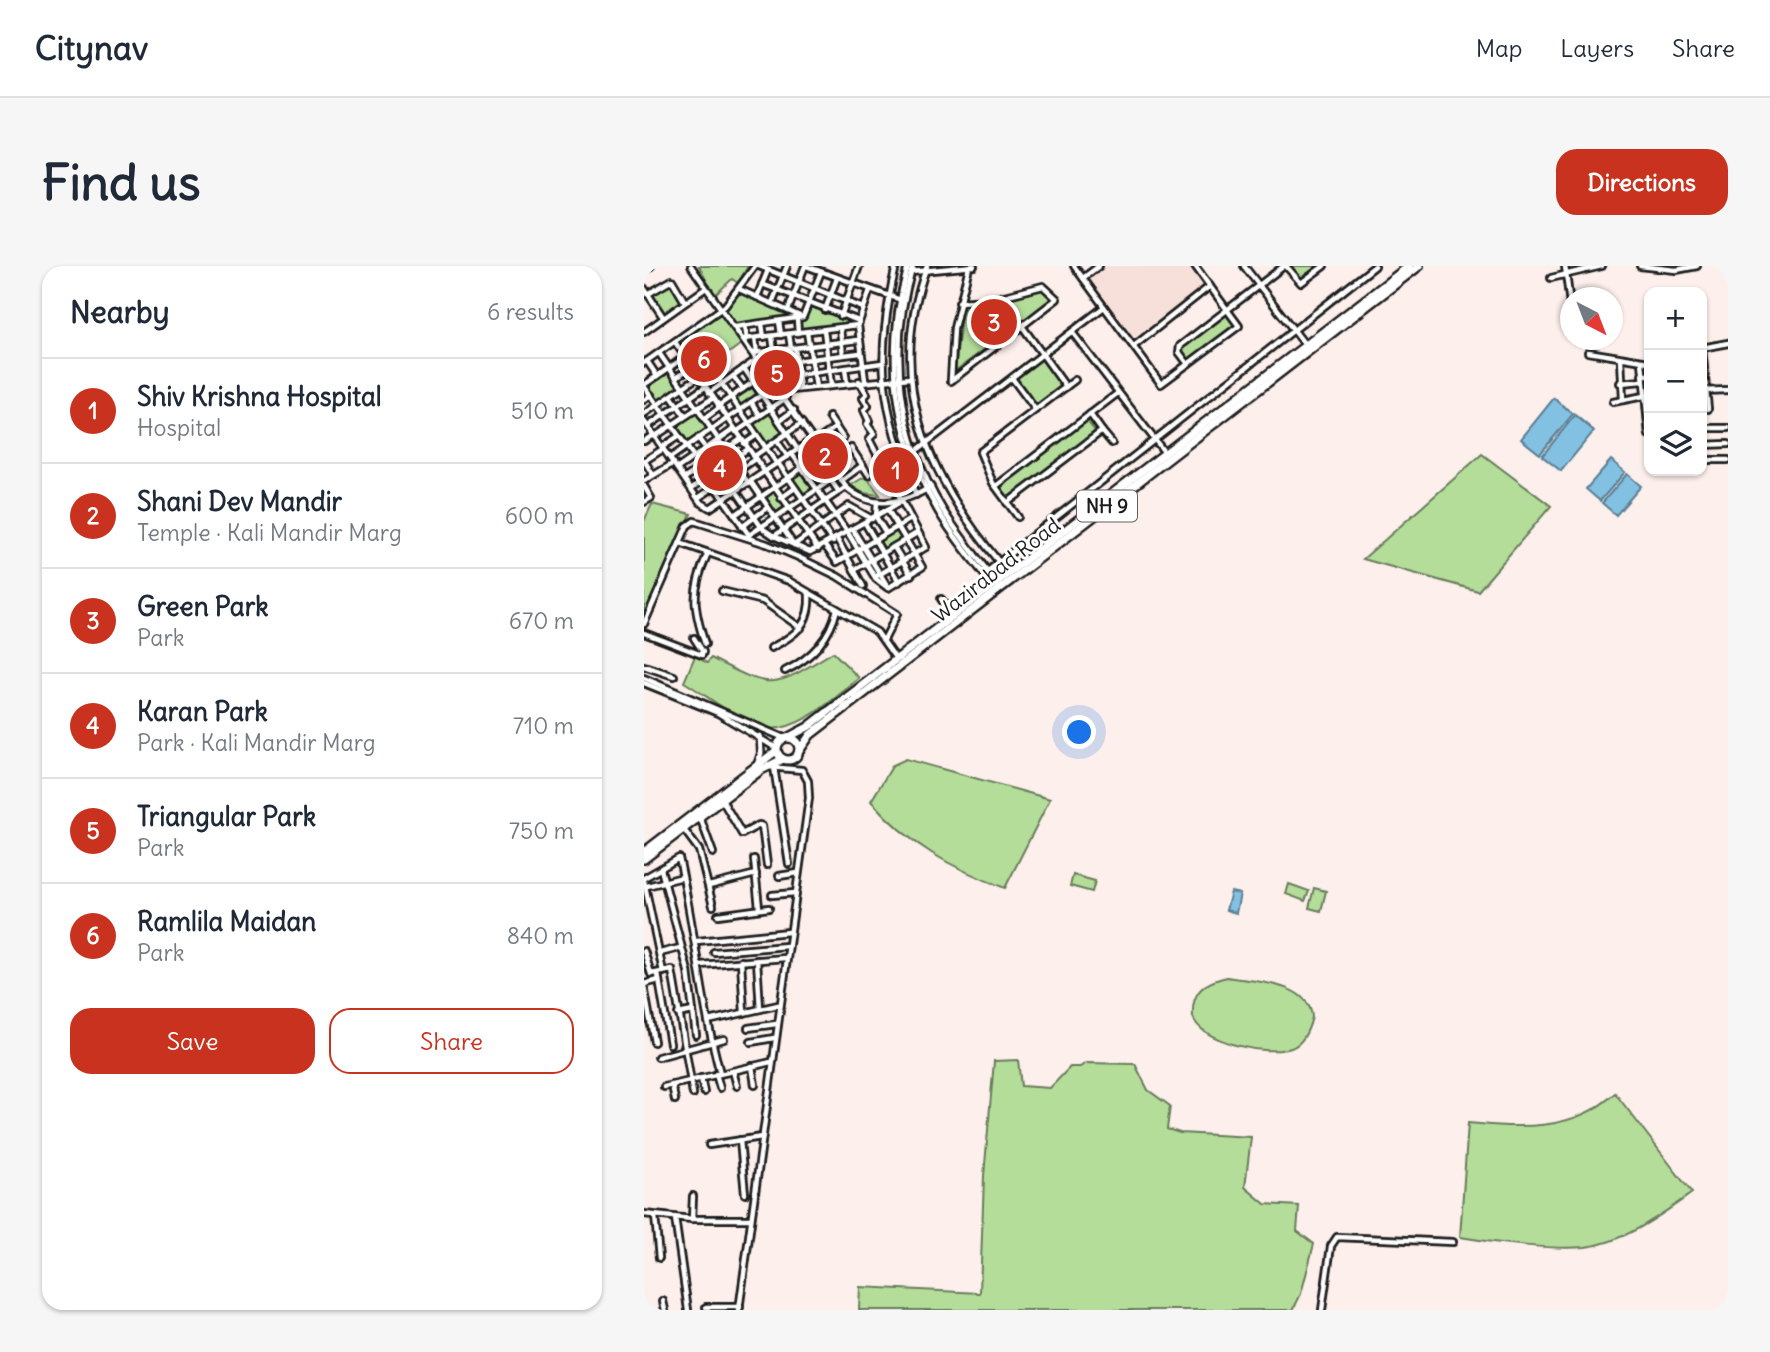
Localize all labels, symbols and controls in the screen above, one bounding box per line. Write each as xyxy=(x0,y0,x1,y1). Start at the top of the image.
text: Citynav xyxy=(35,27,148,69)
text: Map xyxy=(1476,33,1522,63)
text: Layers xyxy=(1560,33,1634,63)
text: Share xyxy=(1672,33,1735,63)
button: Directions xyxy=(1556,149,1728,215)
text: Find us xyxy=(42,152,200,213)
north arrow xyxy=(1560,287,1623,350)
map controls xyxy=(1644,287,1707,476)
button: + xyxy=(1644,287,1707,350)
text: Nearby xyxy=(70,293,170,331)
pin: 3 xyxy=(971,296,1017,348)
text: 6 results xyxy=(487,297,574,326)
pin: 6 xyxy=(681,333,727,385)
pin: 5 xyxy=(754,347,800,399)
button: − xyxy=(1644,350,1707,413)
text: Shiv Krishna Hospital xyxy=(137,380,382,413)
text: 1 xyxy=(88,396,98,425)
text: 510 m xyxy=(511,396,574,425)
text: Hospital xyxy=(137,413,221,442)
button: layers xyxy=(1644,413,1707,476)
pin: 2 xyxy=(802,430,848,482)
pin: 4 xyxy=(697,442,743,494)
pin: 1 xyxy=(873,444,919,496)
text: Shani Dev Mandir xyxy=(137,485,342,518)
road number: NH 9 xyxy=(1077,490,1137,522)
text: 2 xyxy=(87,501,99,530)
text: 600 m xyxy=(505,501,574,530)
street label: Wazirabad Road xyxy=(926,511,1066,629)
text: Temple · Kali Mandir Marg xyxy=(137,518,402,547)
text: Green Park xyxy=(137,590,269,623)
text: 3 xyxy=(86,606,100,635)
text: 670 m xyxy=(509,606,574,635)
text: Park xyxy=(137,623,185,652)
text: Karan Park xyxy=(137,695,268,728)
text: 4 xyxy=(86,711,100,740)
text: 710 m xyxy=(513,711,574,740)
your location xyxy=(1062,715,1096,749)
text: Park · Kali Mandir Marg xyxy=(137,728,376,757)
text: Triangular Park xyxy=(137,800,316,833)
text: 5 xyxy=(86,816,100,845)
text: 750 m xyxy=(509,816,574,845)
text: Park xyxy=(137,833,185,862)
text: Ramlila Maidan xyxy=(137,905,316,938)
text: 6 xyxy=(86,921,100,950)
text: 840 m xyxy=(507,921,574,950)
text: Park xyxy=(137,938,185,967)
button: Save xyxy=(70,1008,315,1074)
button: Share xyxy=(329,1008,574,1074)

